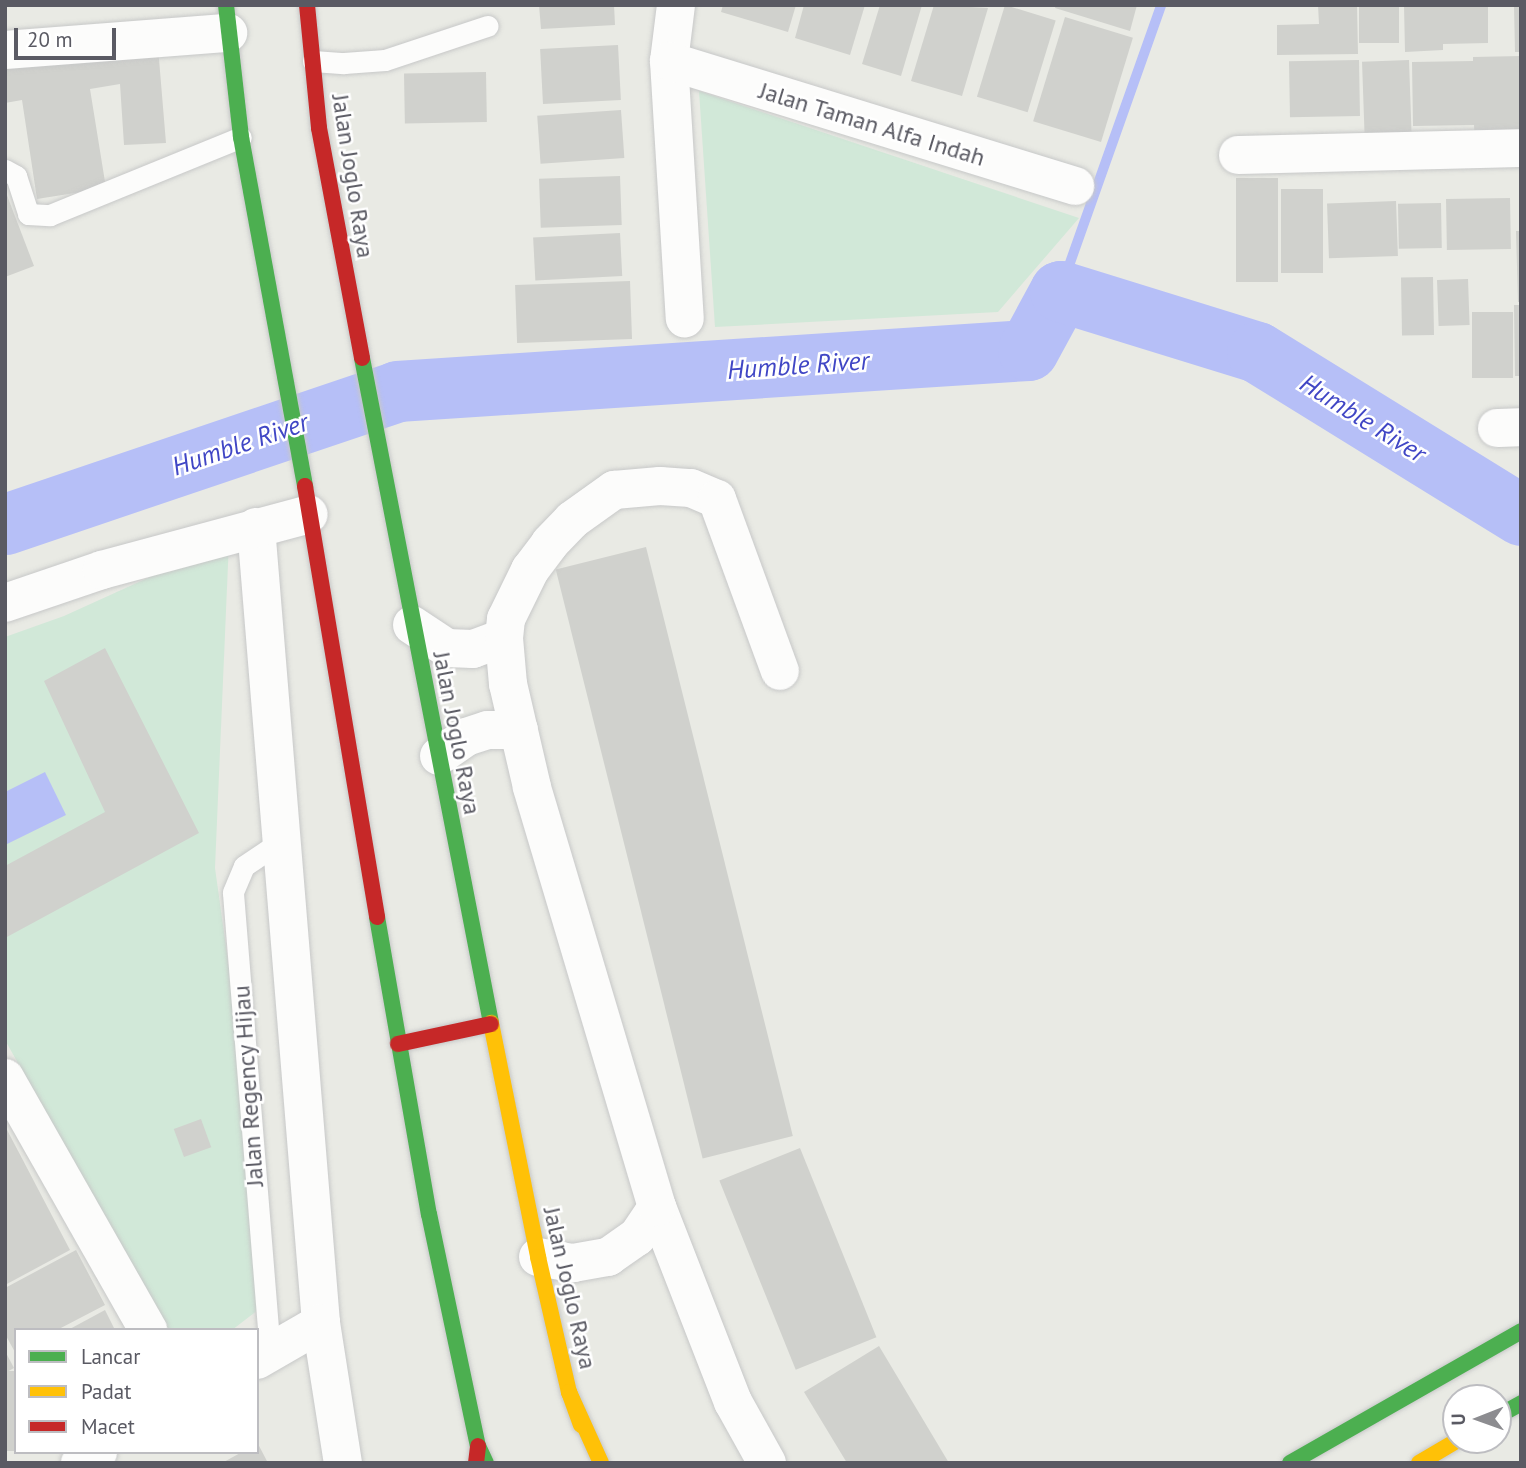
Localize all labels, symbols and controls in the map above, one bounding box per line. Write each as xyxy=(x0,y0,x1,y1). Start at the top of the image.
scale bar xyxy=(18,14,119,58)
text: 20 m xyxy=(27,26,73,53)
street label: Jalan Taman Alfa Indah xyxy=(755,76,989,172)
street label: Jalan Joglo Raya xyxy=(326,92,380,260)
water label: Humble River xyxy=(726,344,870,386)
water label: Humble River xyxy=(1294,367,1432,469)
water label: Humble River xyxy=(168,406,312,482)
street label: Jalan Joglo Raya xyxy=(427,649,487,817)
street label: Jalan Regency Hijau xyxy=(227,984,269,1188)
street label: Jalan Joglo Raya xyxy=(537,1204,603,1372)
legend xyxy=(14,1328,259,1454)
text: Lancar xyxy=(81,1343,140,1370)
text: Padat xyxy=(81,1378,131,1405)
north arrow xyxy=(1442,1384,1512,1454)
text: Macet xyxy=(81,1413,135,1440)
text: U xyxy=(1446,1413,1470,1426)

